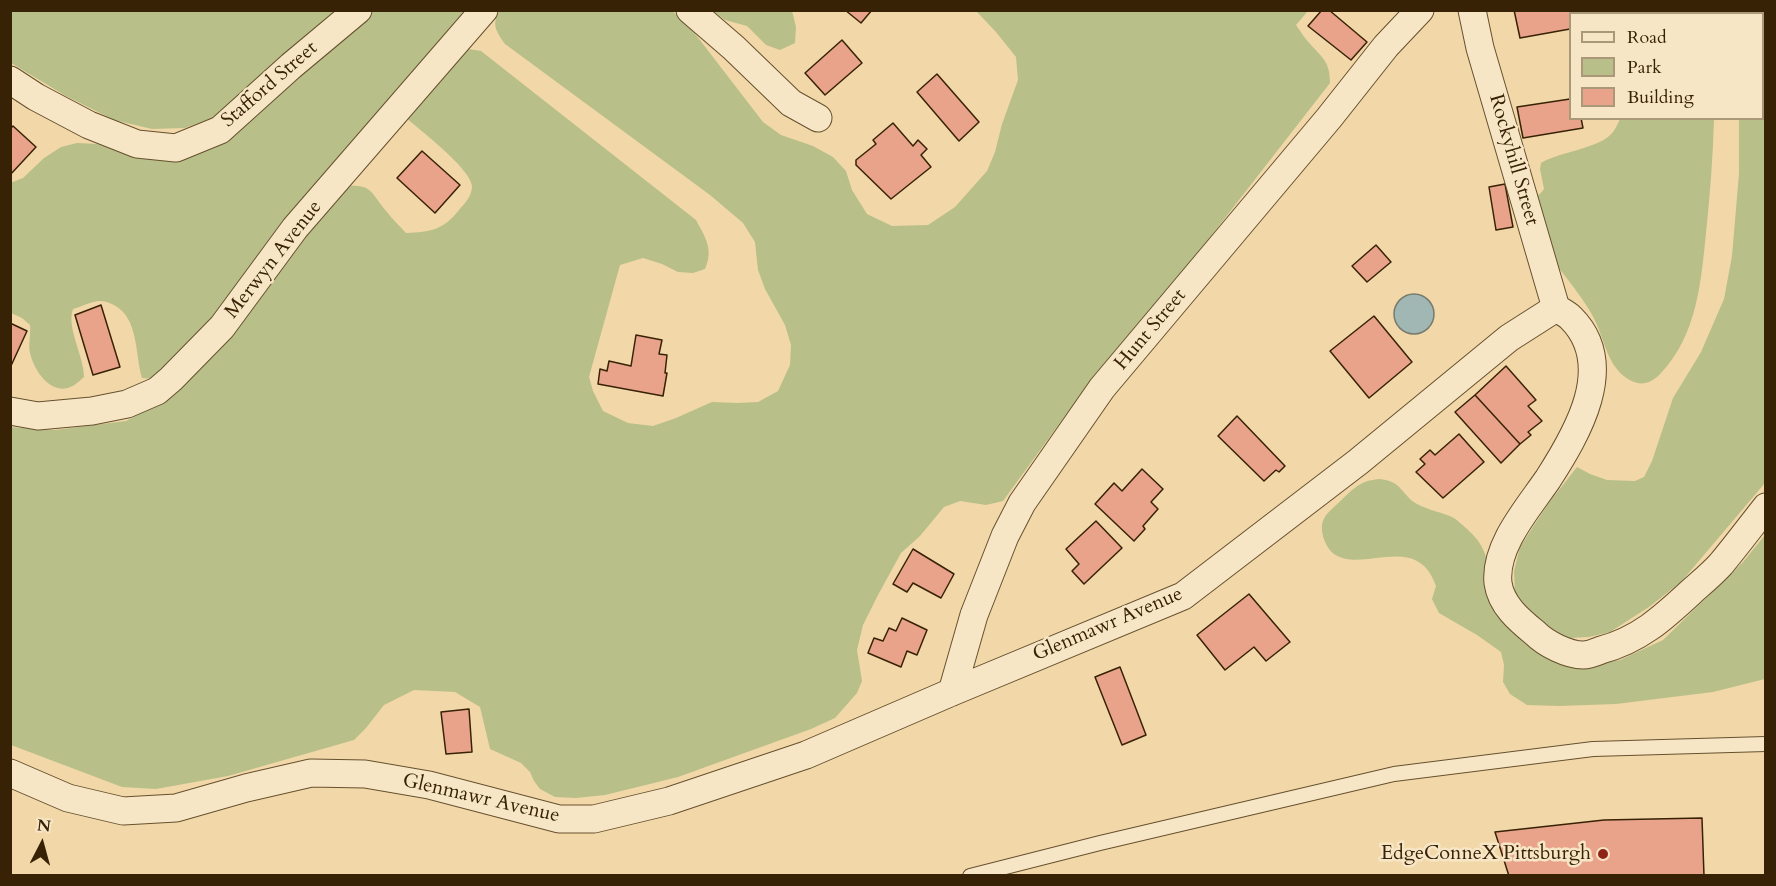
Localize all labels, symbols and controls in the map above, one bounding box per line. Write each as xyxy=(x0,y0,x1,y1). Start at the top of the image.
legend xyxy=(1569,12,1764,120)
text: Road xyxy=(1627,25,1667,50)
street label: Stafford Street xyxy=(217,37,323,133)
text: Park xyxy=(1627,55,1662,80)
text: Building xyxy=(1627,85,1694,110)
street label: Rockyhill Street xyxy=(1483,92,1543,228)
street label: Merwyn Avenue xyxy=(220,196,328,324)
street label: Hunt Street xyxy=(1110,284,1192,376)
street label: Glenmawr Avenue xyxy=(1029,583,1187,667)
street label: Glenmawr Avenue xyxy=(400,769,562,829)
north arrow xyxy=(12,814,72,874)
text: N xyxy=(36,814,52,838)
place label: EdgeConneX Pittsburgh xyxy=(1381,842,1591,866)
marker: EdgeConneX Pittsburgh xyxy=(1596,847,1610,861)

